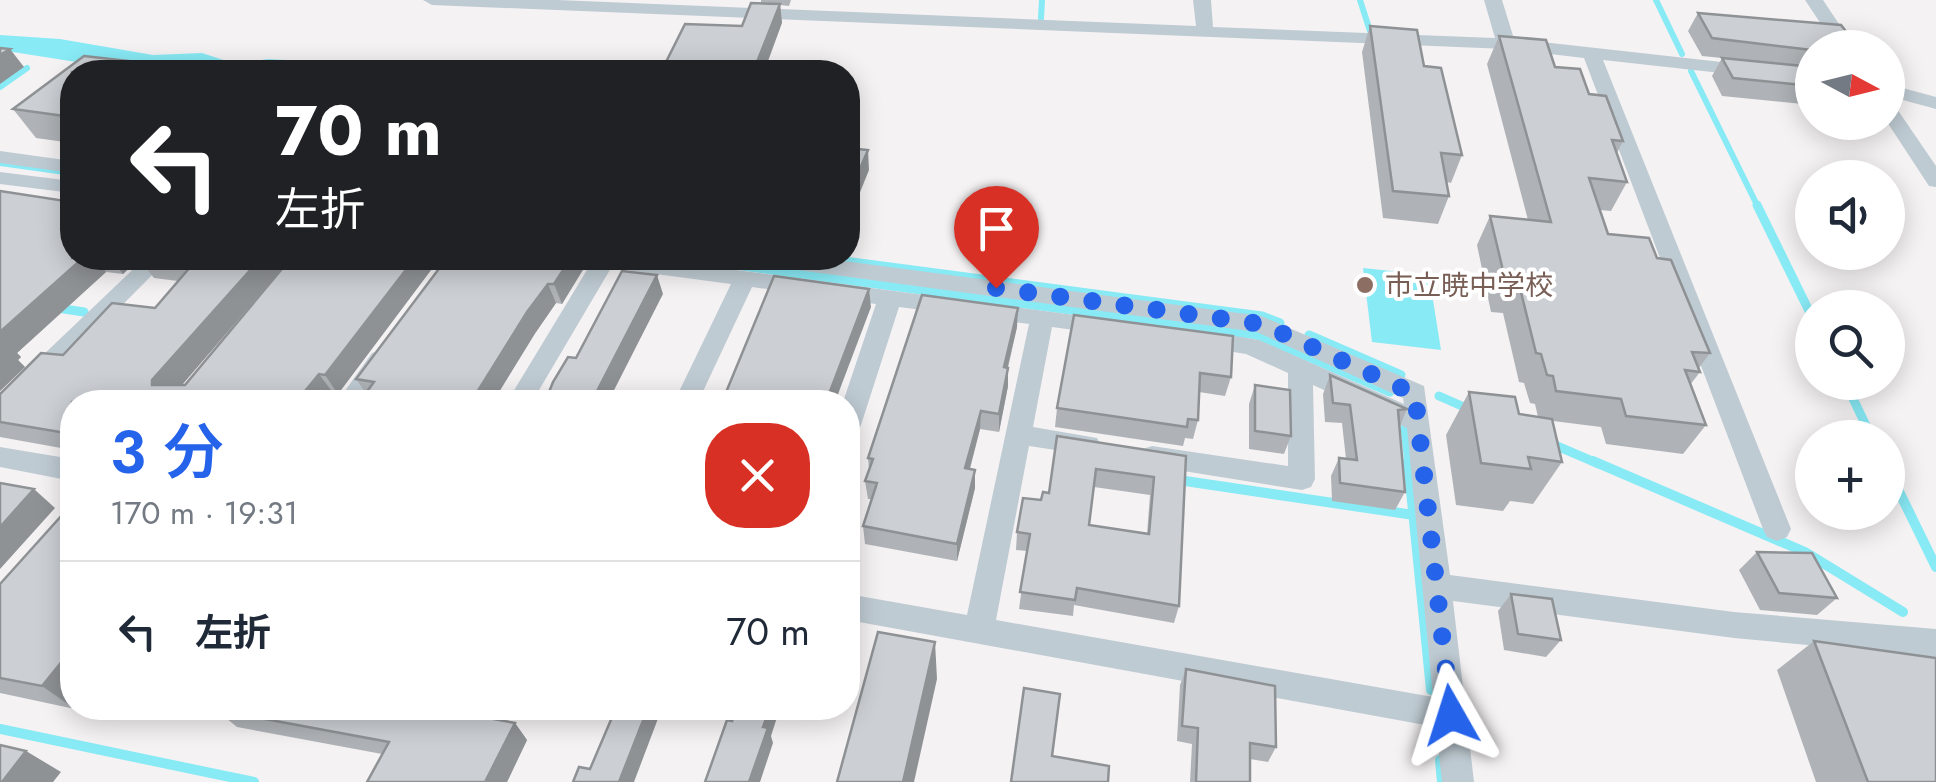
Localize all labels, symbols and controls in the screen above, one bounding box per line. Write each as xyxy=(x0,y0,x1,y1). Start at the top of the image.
north arrow xyxy=(1795,30,1905,140)
map controls xyxy=(1795,30,1905,530)
text: 70 m xyxy=(275,80,442,181)
icon: left xyxy=(110,100,240,230)
button: sound xyxy=(1795,160,1905,270)
text: 左折 xyxy=(275,177,365,242)
pin xyxy=(954,186,1039,289)
icon: arrive xyxy=(969,201,1024,256)
place label: 市立暁中学校 xyxy=(1385,265,1553,306)
marker: 市立暁中学校 xyxy=(1354,274,1376,296)
button: search xyxy=(1795,290,1905,400)
text: 3 分 xyxy=(110,409,224,496)
button: + xyxy=(1795,420,1905,530)
button: close xyxy=(705,423,810,528)
text: 170 m · 19:31 xyxy=(110,490,298,536)
icon: left xyxy=(110,604,165,659)
text: 70 m xyxy=(726,604,810,659)
text: 左折 xyxy=(195,605,271,660)
position arrow xyxy=(1399,663,1503,767)

